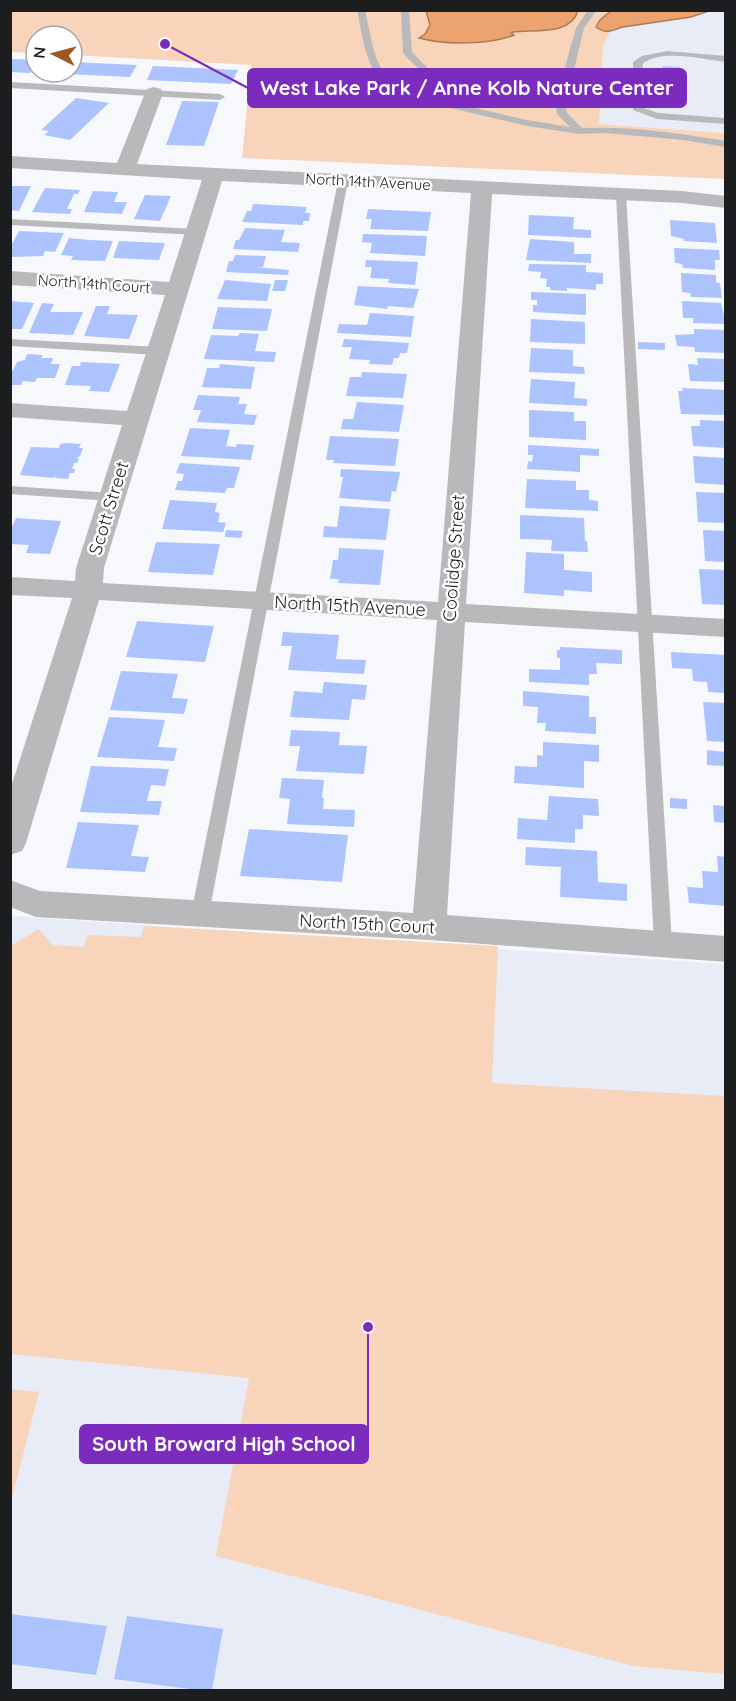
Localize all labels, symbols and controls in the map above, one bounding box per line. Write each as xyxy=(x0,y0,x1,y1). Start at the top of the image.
north arrow xyxy=(24,24,84,84)
text: N xyxy=(29,46,50,59)
callout: West Lake Park / Anne Kolb Nature Center xyxy=(248,69,686,107)
text: West Lake Park / Anne Kolb Nature Center xyxy=(260,75,674,100)
street label: North 14th Avenue xyxy=(305,169,431,194)
street label: North 14th Court xyxy=(37,270,151,297)
street label: Scott Street xyxy=(83,458,134,557)
street label: Coolidge Street xyxy=(438,494,469,622)
street label: North 15th Avenue xyxy=(274,590,426,621)
street label: North 15th Court xyxy=(299,908,435,939)
callout: South Broward High School xyxy=(80,1425,368,1463)
text: South Broward High School xyxy=(92,1431,356,1456)

